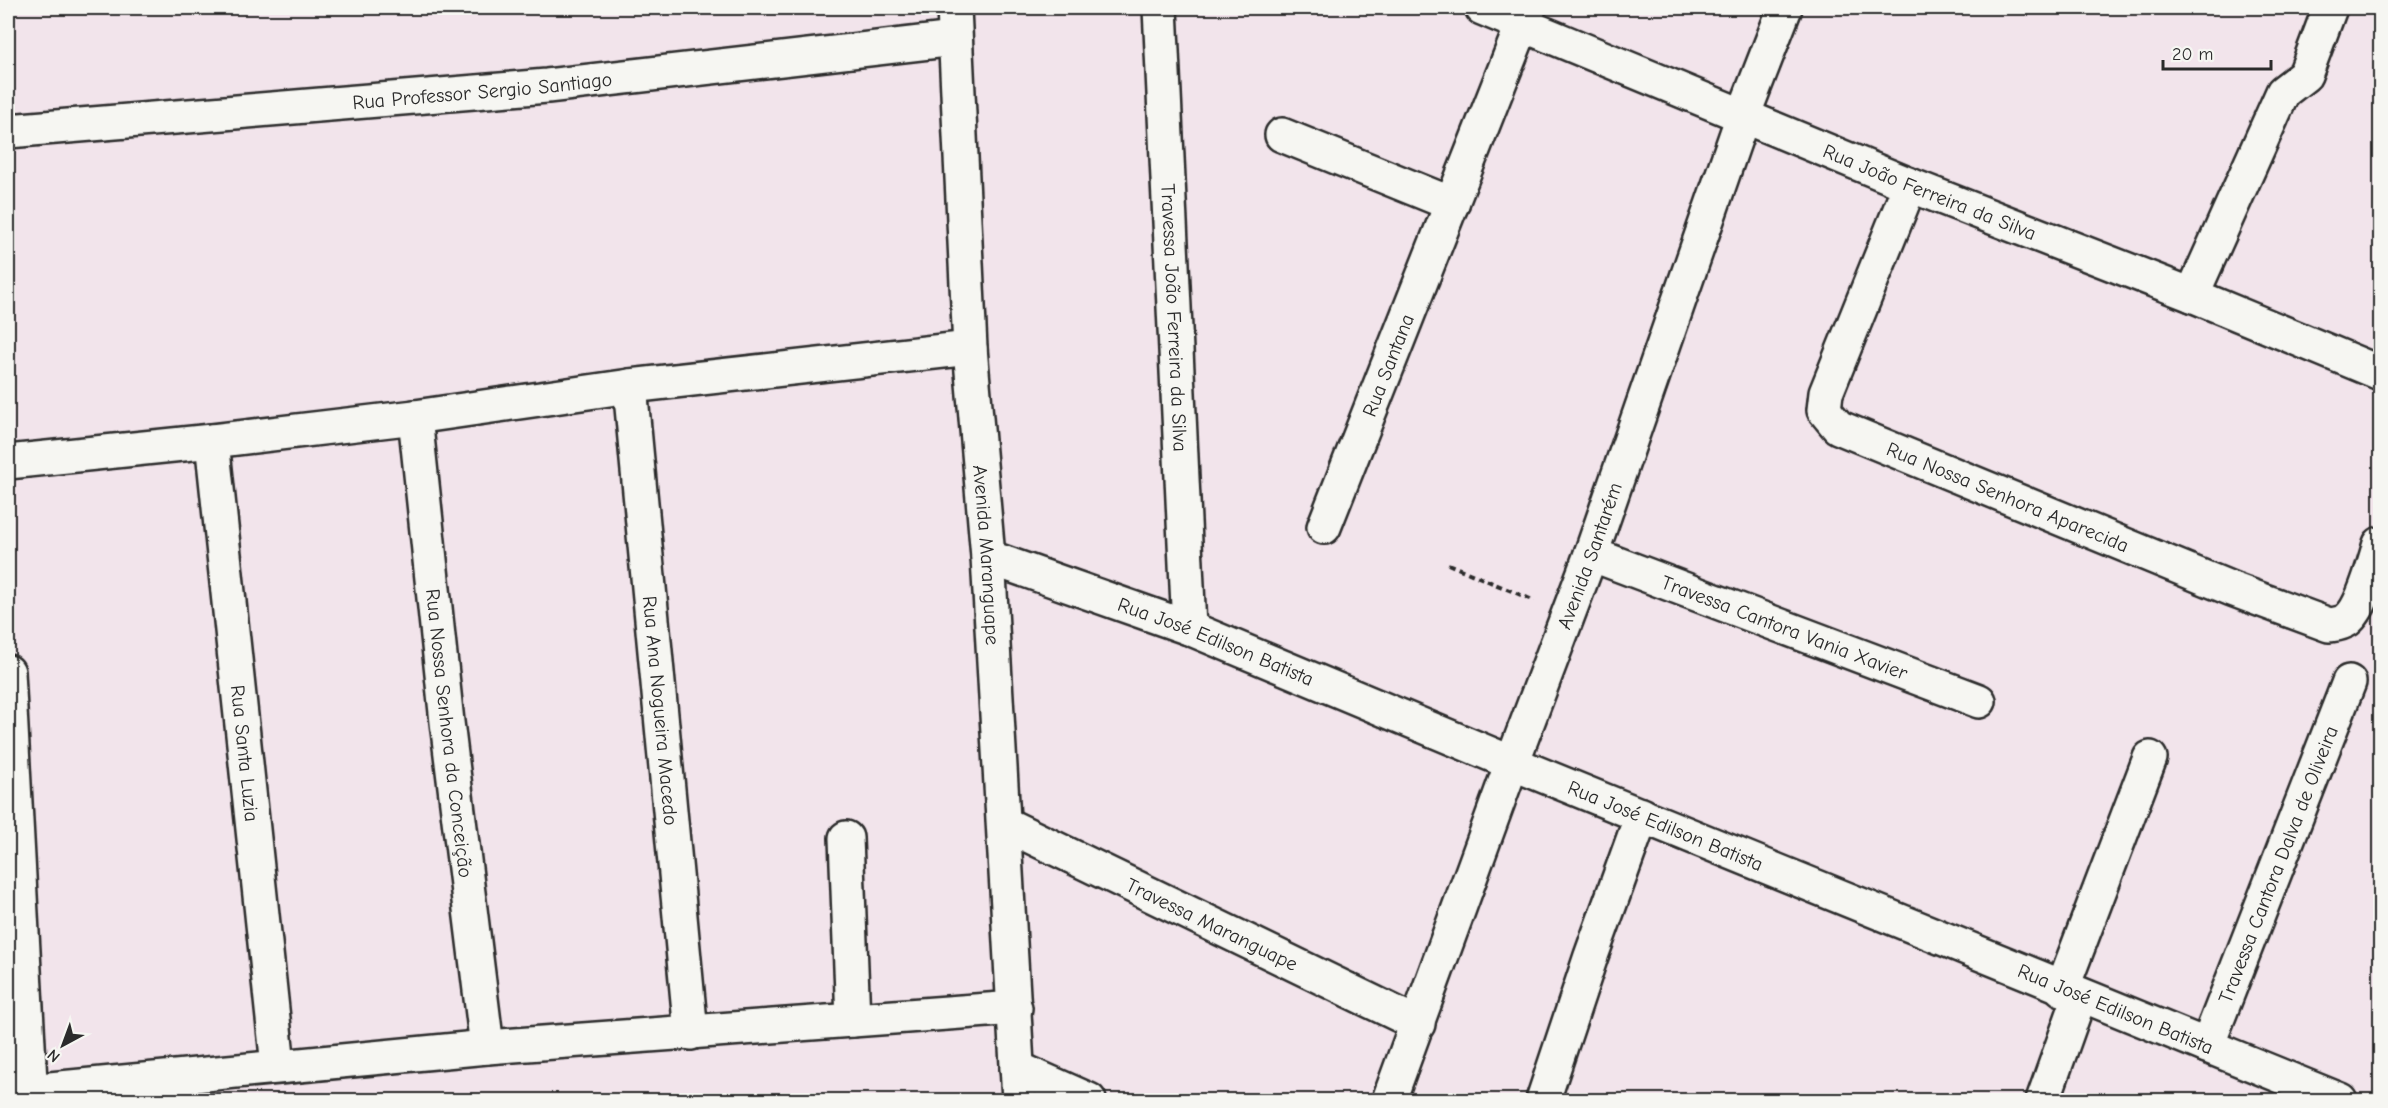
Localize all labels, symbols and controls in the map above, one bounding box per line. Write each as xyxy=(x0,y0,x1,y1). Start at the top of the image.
scale bar xyxy=(2163,33,2271,71)
text: 20 m xyxy=(2172,44,2213,65)
street label: Rua Professor Sergio Santiago xyxy=(352,68,613,114)
street label: Rua João Ferreira da Silva xyxy=(1820,139,2039,245)
street label: Travessa João Ferreira da Silva xyxy=(1156,183,1192,452)
street label: Rua Santana xyxy=(1358,311,1419,420)
street label: Rua Nossa Senhora Aparecida xyxy=(1883,437,2132,557)
street label: Avenida Maranguape xyxy=(968,464,1004,646)
street label: Avenida Santarém xyxy=(1553,479,1627,633)
street label: Travessa Cantora Vania Xavier xyxy=(1658,571,1911,685)
street label: Rua Nossa Senhora da Conceição xyxy=(421,588,477,879)
street label: Rua José Edilson Batista xyxy=(1115,593,1317,691)
street label: Rua Ana Nogueira Macedo xyxy=(638,595,682,826)
street label: Rua Santa Luzia xyxy=(226,684,263,823)
street label: Travessa Cantora Dalva de Oliveira xyxy=(2214,723,2343,1006)
street label: Rua José Edilson Batista xyxy=(1564,776,1766,876)
street label: Travessa Maranguape xyxy=(1122,873,1301,976)
street label: Rua José Edilson Batista xyxy=(2014,959,2217,1059)
north arrow xyxy=(33,1015,93,1075)
text: N xyxy=(44,1045,64,1066)

